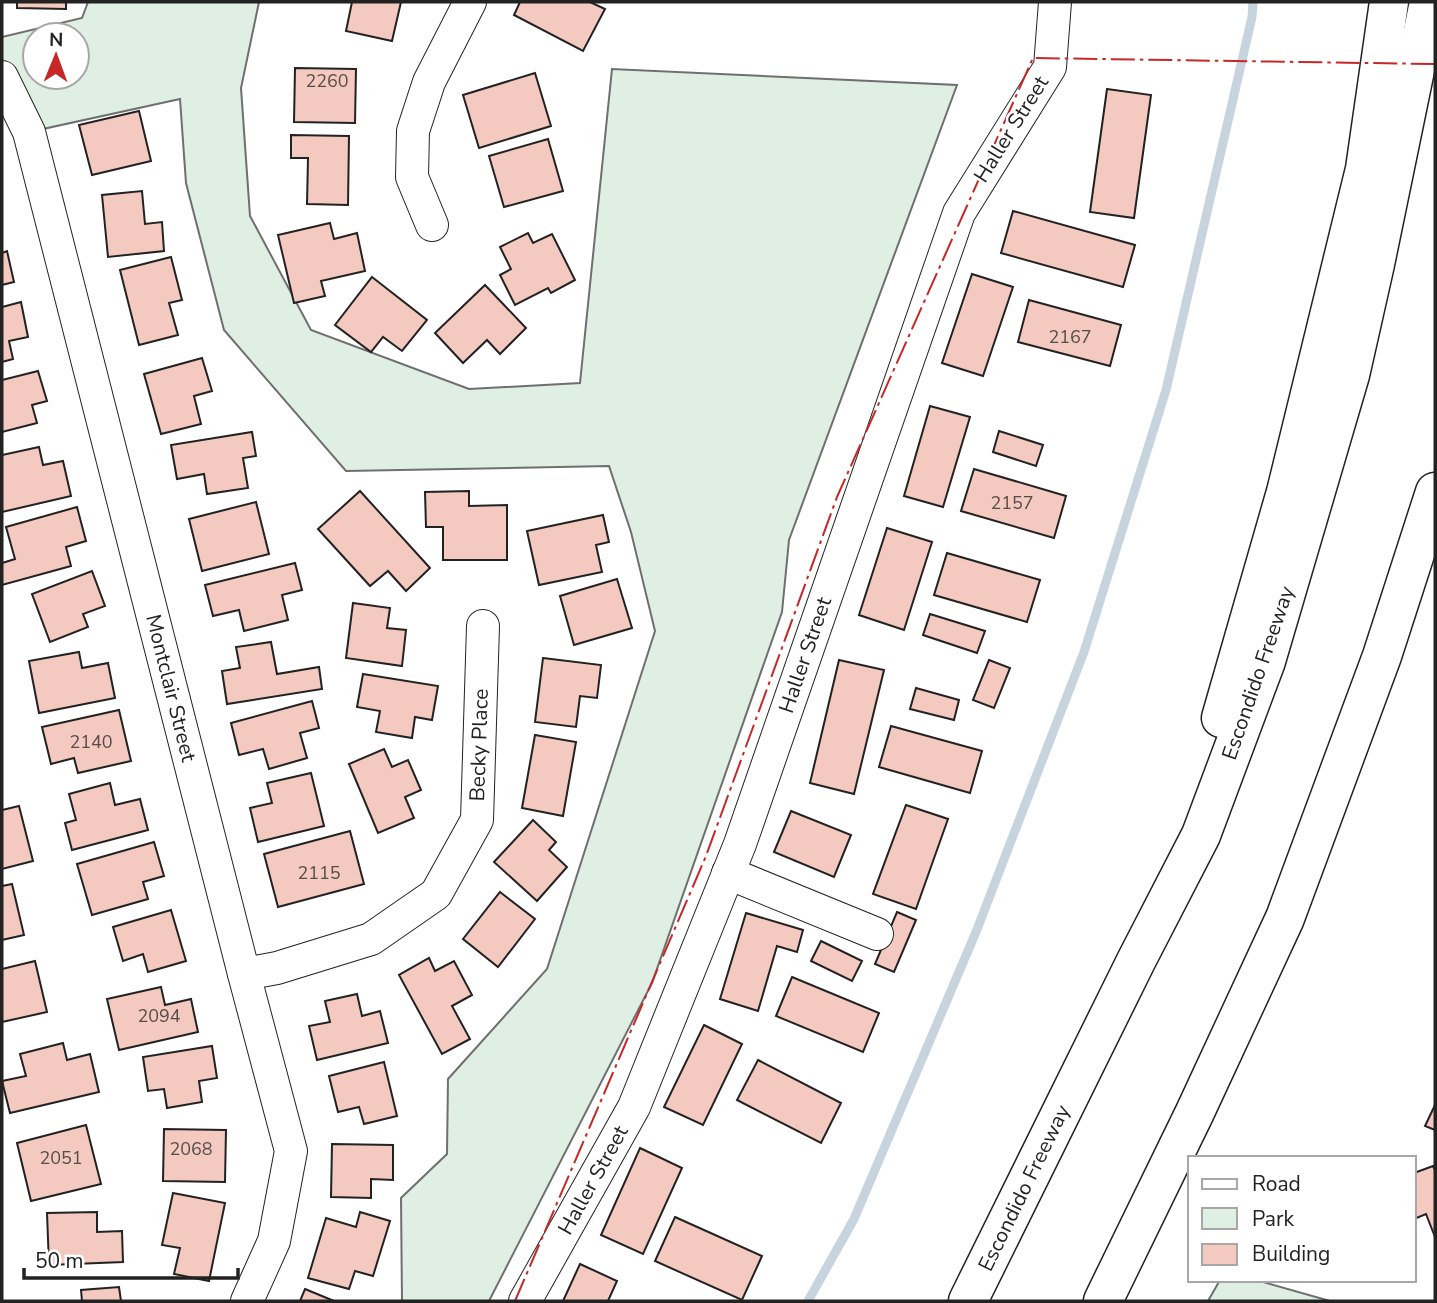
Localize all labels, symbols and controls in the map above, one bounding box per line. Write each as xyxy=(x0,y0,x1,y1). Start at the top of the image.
north arrow xyxy=(21,21,91,91)
text: N xyxy=(49,27,64,53)
house number: 2260 xyxy=(305,69,349,93)
street label: Haller Street xyxy=(967,70,1055,188)
house number: 2167 xyxy=(1048,325,1092,349)
house number: 2157 xyxy=(990,491,1034,515)
street label: Escondido Freeway xyxy=(1215,582,1301,764)
street label: Haller Street xyxy=(772,593,838,717)
street label: Montclair Street xyxy=(139,611,203,765)
street label: Becky Place xyxy=(463,688,495,802)
house number: 2140 xyxy=(69,730,113,754)
house number: 2115 xyxy=(297,861,341,885)
house number: 2094 xyxy=(137,1004,181,1028)
street label: Escondido Freeway xyxy=(972,1100,1077,1276)
street label: Haller Street xyxy=(551,1120,635,1240)
house number: 2068 xyxy=(169,1137,213,1161)
house number: 2051 xyxy=(39,1146,83,1170)
legend xyxy=(1188,1156,1416,1282)
text: Road xyxy=(1252,1170,1301,1198)
text: Park xyxy=(1252,1205,1294,1233)
scale bar xyxy=(24,1236,238,1280)
text: Building xyxy=(1252,1240,1330,1268)
text: 50 m xyxy=(35,1247,84,1275)

